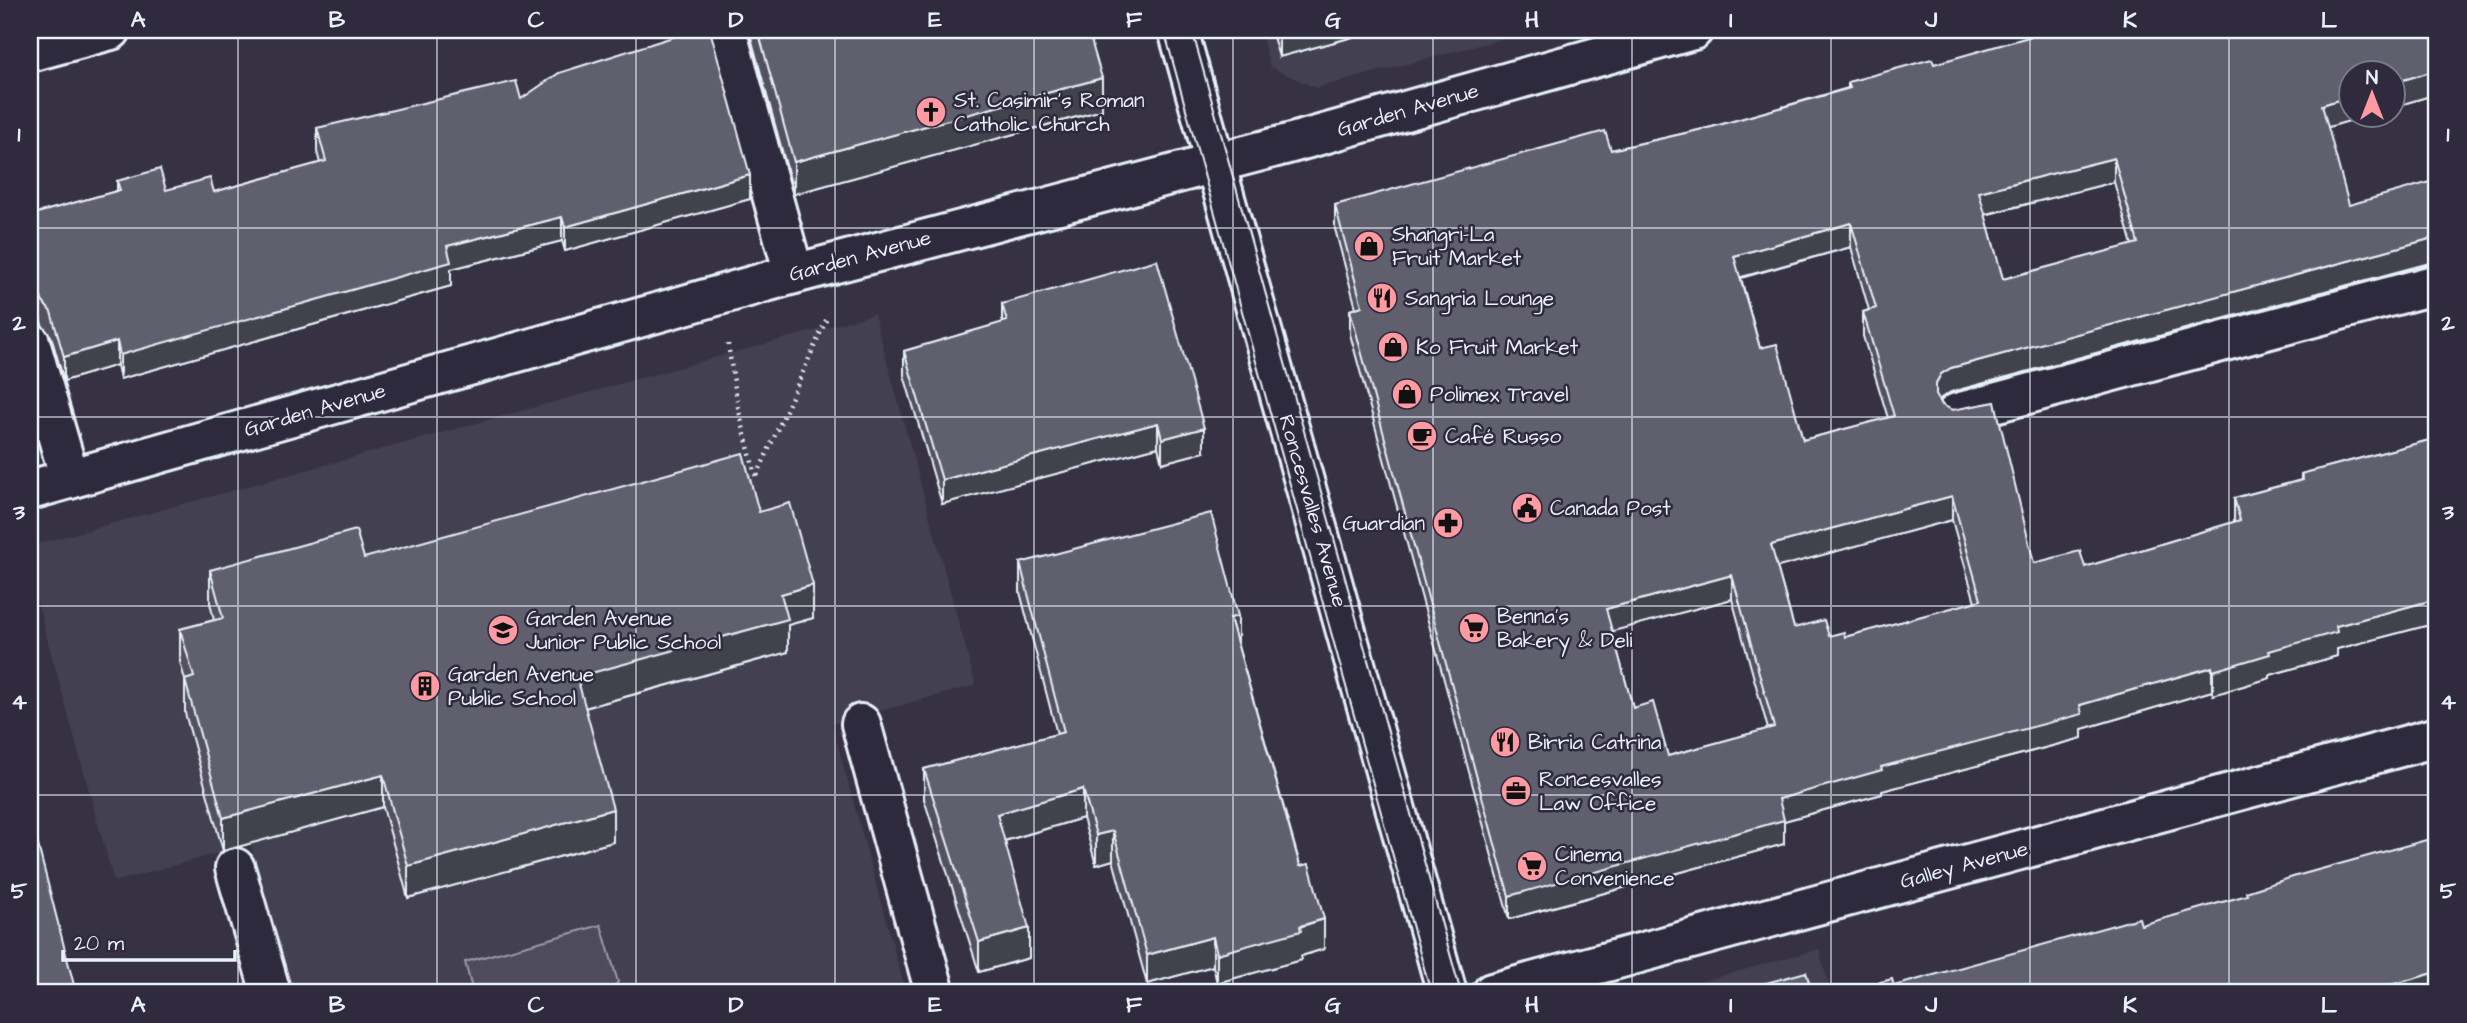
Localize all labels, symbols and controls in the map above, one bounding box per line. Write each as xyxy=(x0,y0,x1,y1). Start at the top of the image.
text: A xyxy=(131,4,146,36)
text: B xyxy=(329,4,346,36)
text: C xyxy=(528,4,545,36)
text: D xyxy=(729,4,744,36)
text: E xyxy=(928,4,942,36)
text: F xyxy=(1126,4,1143,36)
text: G xyxy=(1325,4,1341,36)
text: H xyxy=(1525,4,1539,36)
text: I xyxy=(1729,4,1733,36)
text: J xyxy=(1924,4,1938,36)
text: K xyxy=(2123,4,2138,36)
text: L xyxy=(2321,4,2337,36)
north arrow xyxy=(2338,60,2408,130)
text: N xyxy=(2366,65,2378,92)
street label: Garden Avenue xyxy=(1334,76,1482,144)
place label: St. Casimir's Roman Catholic Church xyxy=(954,86,1144,139)
church icon: St. Casimir's Roman Catholic Church xyxy=(914,95,948,129)
text: 1 xyxy=(18,118,21,150)
text: 1 xyxy=(2447,118,2450,150)
place label: Shangri-La Fruit Market xyxy=(1392,220,1522,273)
street label: Garden Avenue xyxy=(786,223,934,289)
shop icon: Shangri-La Fruit Market xyxy=(1352,229,1386,263)
restaurant icon: Sangria Lounge xyxy=(1365,281,1399,315)
place label: Sangria Lounge xyxy=(1405,284,1554,315)
text: 2 xyxy=(11,307,26,339)
text: 2 xyxy=(2440,307,2455,339)
shop icon: Ko Fruit Market xyxy=(1376,330,1410,364)
place label: Ko Fruit Market xyxy=(1416,333,1579,362)
street label: Garden Avenue xyxy=(241,376,389,444)
shop icon: Polimex Travel xyxy=(1390,377,1424,411)
place label: Polimex Travel xyxy=(1430,380,1569,409)
street label: Roncesvalles Avenue xyxy=(1272,411,1354,611)
cafe icon: Café Russo xyxy=(1405,419,1439,453)
place label: Café Russo xyxy=(1445,422,1562,451)
public building icon: Canada Post xyxy=(1510,491,1544,525)
place label: Canada Post xyxy=(1550,494,1671,523)
text: 3 xyxy=(12,496,25,528)
text: 3 xyxy=(2441,496,2454,528)
pharmacy icon: Guardian xyxy=(1431,506,1465,540)
place label: Guardian xyxy=(1342,509,1425,538)
place label: Benna's Bakery & Deli xyxy=(1497,602,1632,657)
place label: Garden Avenue Junior Public School xyxy=(526,604,721,657)
supermarket icon: Benna's Bakery & Deli xyxy=(1457,611,1491,645)
school or university icon: Garden Avenue Junior Public School xyxy=(486,613,520,647)
place label: Garden Avenue Public School xyxy=(448,660,594,713)
building icon: Garden Avenue Public School xyxy=(408,669,442,703)
text: 4 xyxy=(11,686,27,718)
text: 4 xyxy=(2440,686,2456,718)
restaurant icon: Birria Catrina xyxy=(1488,725,1522,759)
place label: Birria Catrina xyxy=(1528,728,1662,757)
place label: Roncesvalles Law Office xyxy=(1539,765,1662,818)
office icon: Roncesvalles Law Office xyxy=(1499,774,1533,808)
street label: Galley Avenue xyxy=(1897,834,2032,898)
place label: Cinema Convenience xyxy=(1555,840,1675,893)
supermarket icon: Cinema Convenience xyxy=(1515,849,1549,883)
text: 5 xyxy=(11,875,28,907)
text: 5 xyxy=(2440,875,2457,907)
scale bar xyxy=(63,918,234,962)
text: 20 m xyxy=(74,929,125,958)
text: A xyxy=(131,989,146,1021)
text: B xyxy=(329,989,346,1021)
text: C xyxy=(528,989,545,1021)
text: D xyxy=(729,989,744,1021)
text: E xyxy=(928,989,942,1021)
text: F xyxy=(1126,989,1143,1021)
text: G xyxy=(1325,989,1341,1021)
text: H xyxy=(1525,989,1539,1021)
text: I xyxy=(1729,989,1733,1021)
text: J xyxy=(1924,989,1938,1021)
text: K xyxy=(2123,989,2138,1021)
text: L xyxy=(2321,989,2337,1021)

